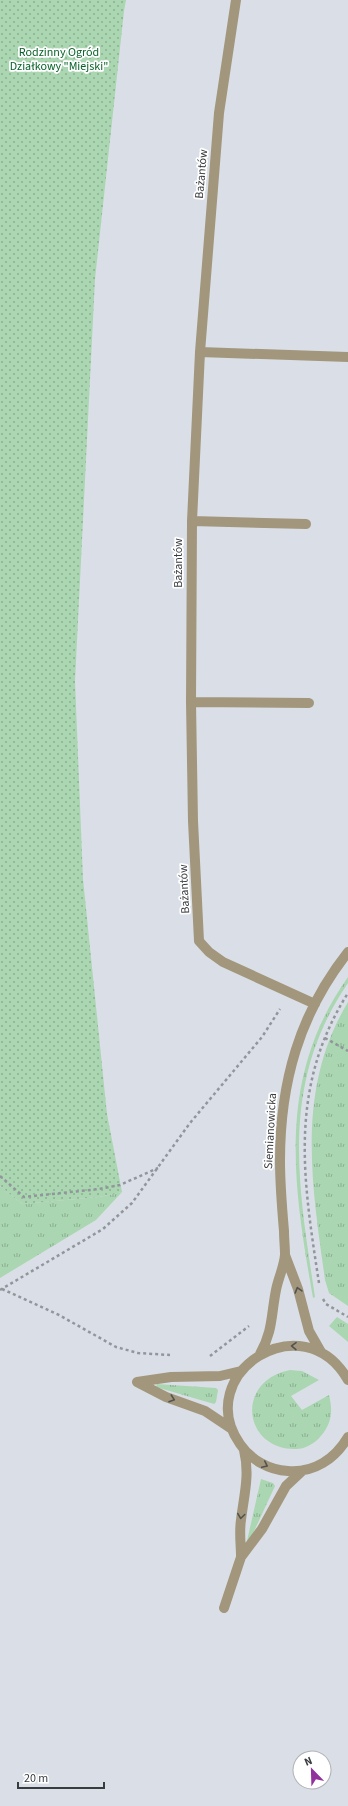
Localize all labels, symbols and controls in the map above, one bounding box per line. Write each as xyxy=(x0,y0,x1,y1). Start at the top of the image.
park label: Rodzinny Ogród Działkowy "Miejski" xyxy=(10,44,108,75)
street label: Bażantów xyxy=(191,148,212,199)
street label: Bażantów xyxy=(170,538,187,588)
street label: Bażantów xyxy=(175,863,194,914)
street label: Siemianowicka xyxy=(260,1093,281,1170)
one-way arrow xyxy=(294,1287,303,1294)
one-way arrow xyxy=(291,1342,297,1350)
one-way arrow xyxy=(168,1394,175,1402)
one-way arrow xyxy=(261,1460,268,1468)
one-way arrow xyxy=(237,1513,246,1519)
north arrow xyxy=(292,1750,332,1790)
text: N xyxy=(302,1753,315,1770)
scale bar xyxy=(18,1764,104,1790)
text: 20 m xyxy=(24,1770,48,1787)

